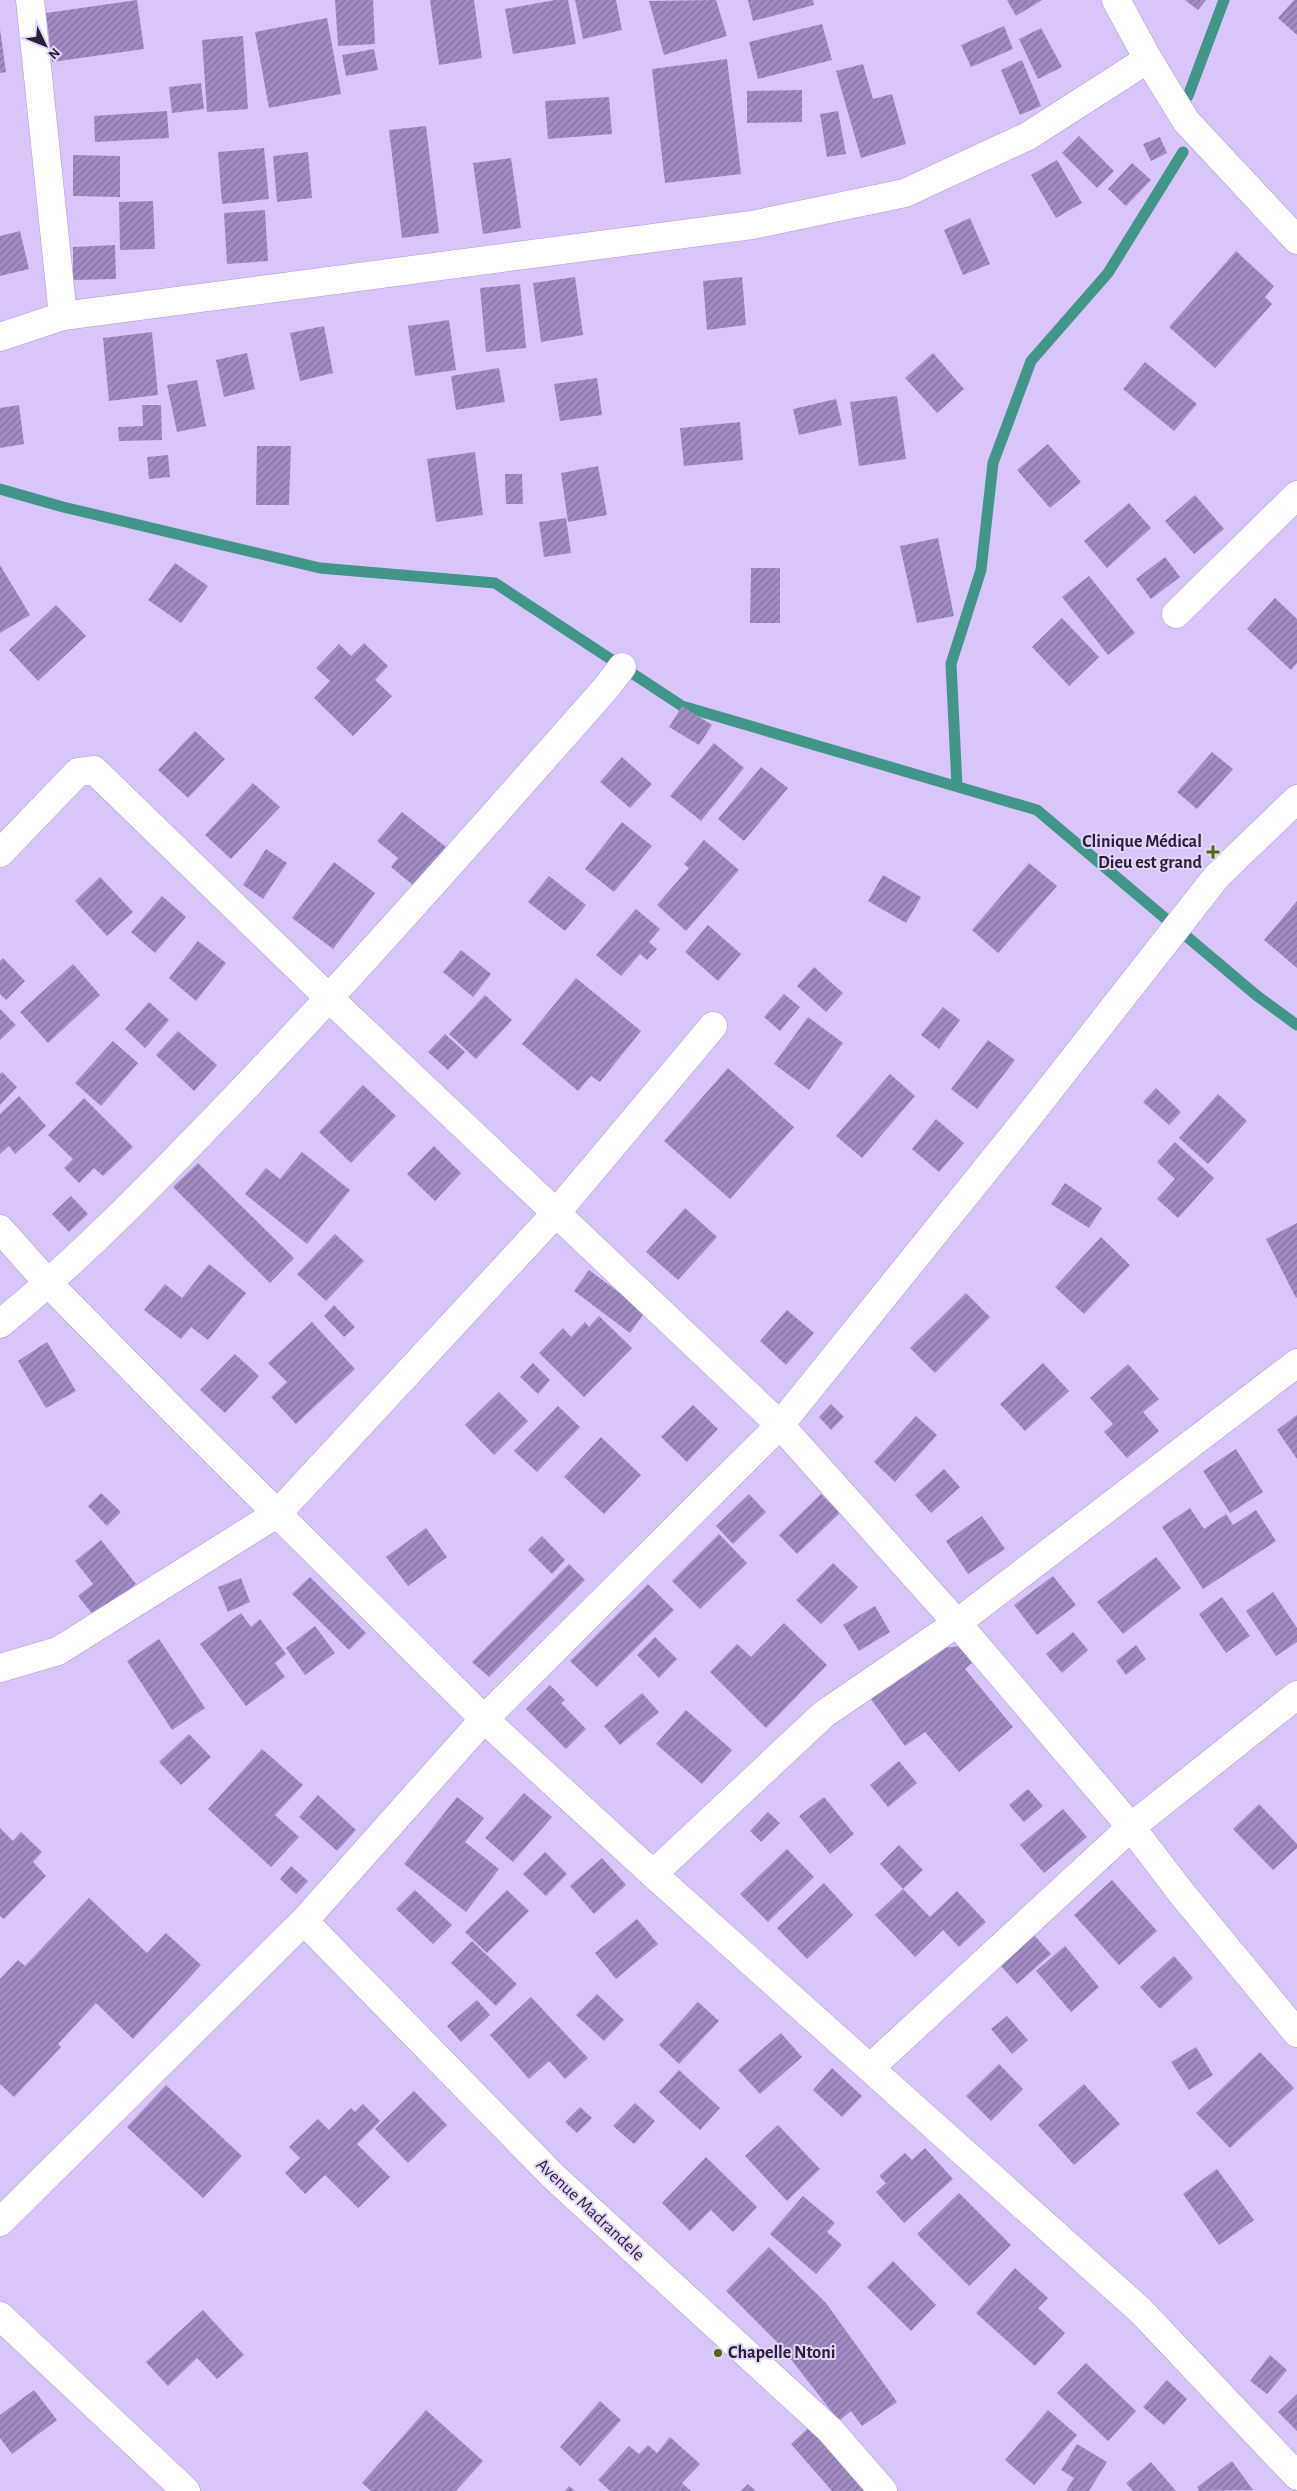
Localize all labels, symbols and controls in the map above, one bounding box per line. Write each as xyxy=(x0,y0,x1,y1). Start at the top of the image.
north arrow xyxy=(20,20,70,70)
text: N xyxy=(45,45,62,62)
place label: Clinique Médical Dieu est grand xyxy=(1082,833,1203,872)
marker: Clinique Médical Dieu est grand xyxy=(1206,845,1220,859)
street label: Avenue Madrandele xyxy=(532,2156,648,2264)
place label: Chapelle Ntoni xyxy=(728,2344,835,2362)
marker: Chapelle Ntoni xyxy=(712,2347,724,2359)

